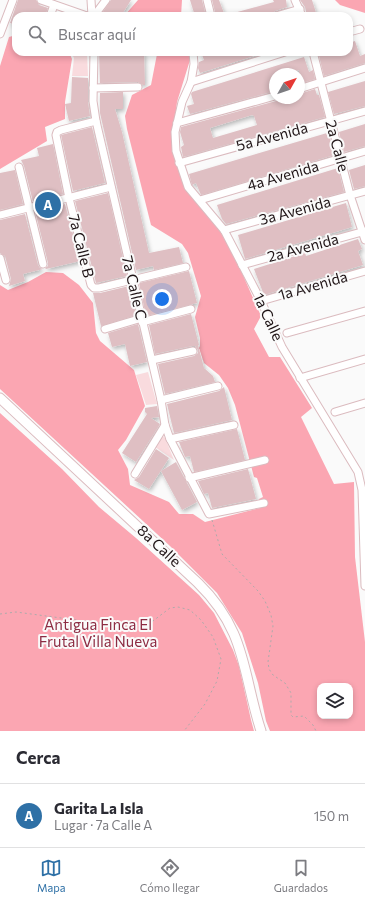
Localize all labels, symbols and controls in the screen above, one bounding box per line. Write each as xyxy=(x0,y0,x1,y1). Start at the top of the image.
search box xyxy=(12,12,353,56)
icon: search xyxy=(26,23,48,45)
text: Buscar aquí xyxy=(58,25,136,43)
north arrow xyxy=(269,68,305,104)
street label: 5a Avenida xyxy=(234,118,310,154)
street label: 2a Calle xyxy=(322,118,354,174)
street label: 4a Avenida xyxy=(245,156,321,194)
pin: A xyxy=(35,190,61,220)
street label: 3a Avenida xyxy=(257,192,333,228)
street label: 7a Calle B xyxy=(65,212,99,280)
street label: 2a Avenida xyxy=(265,229,340,265)
street label: 7a Calle C xyxy=(119,254,151,322)
street label: 1a Avenida xyxy=(276,267,349,304)
your location xyxy=(152,289,172,309)
street label: 1a Calle xyxy=(250,290,288,343)
street label: 8a Calle xyxy=(134,520,185,570)
park label: Antigua Finca El Frutal Villa Nueva xyxy=(39,615,157,650)
map controls xyxy=(317,683,353,719)
button: layers xyxy=(317,683,353,719)
text: Cerca xyxy=(16,747,61,768)
text: Garita La Isla xyxy=(54,799,144,817)
text: A xyxy=(24,808,34,824)
text: 150 m xyxy=(314,808,349,824)
text: Lugar · 7a Calle A xyxy=(54,817,152,833)
tab: Mapa xyxy=(37,857,66,894)
tab: Cómo llegar xyxy=(140,857,200,894)
tab: Guardados xyxy=(274,857,328,894)

